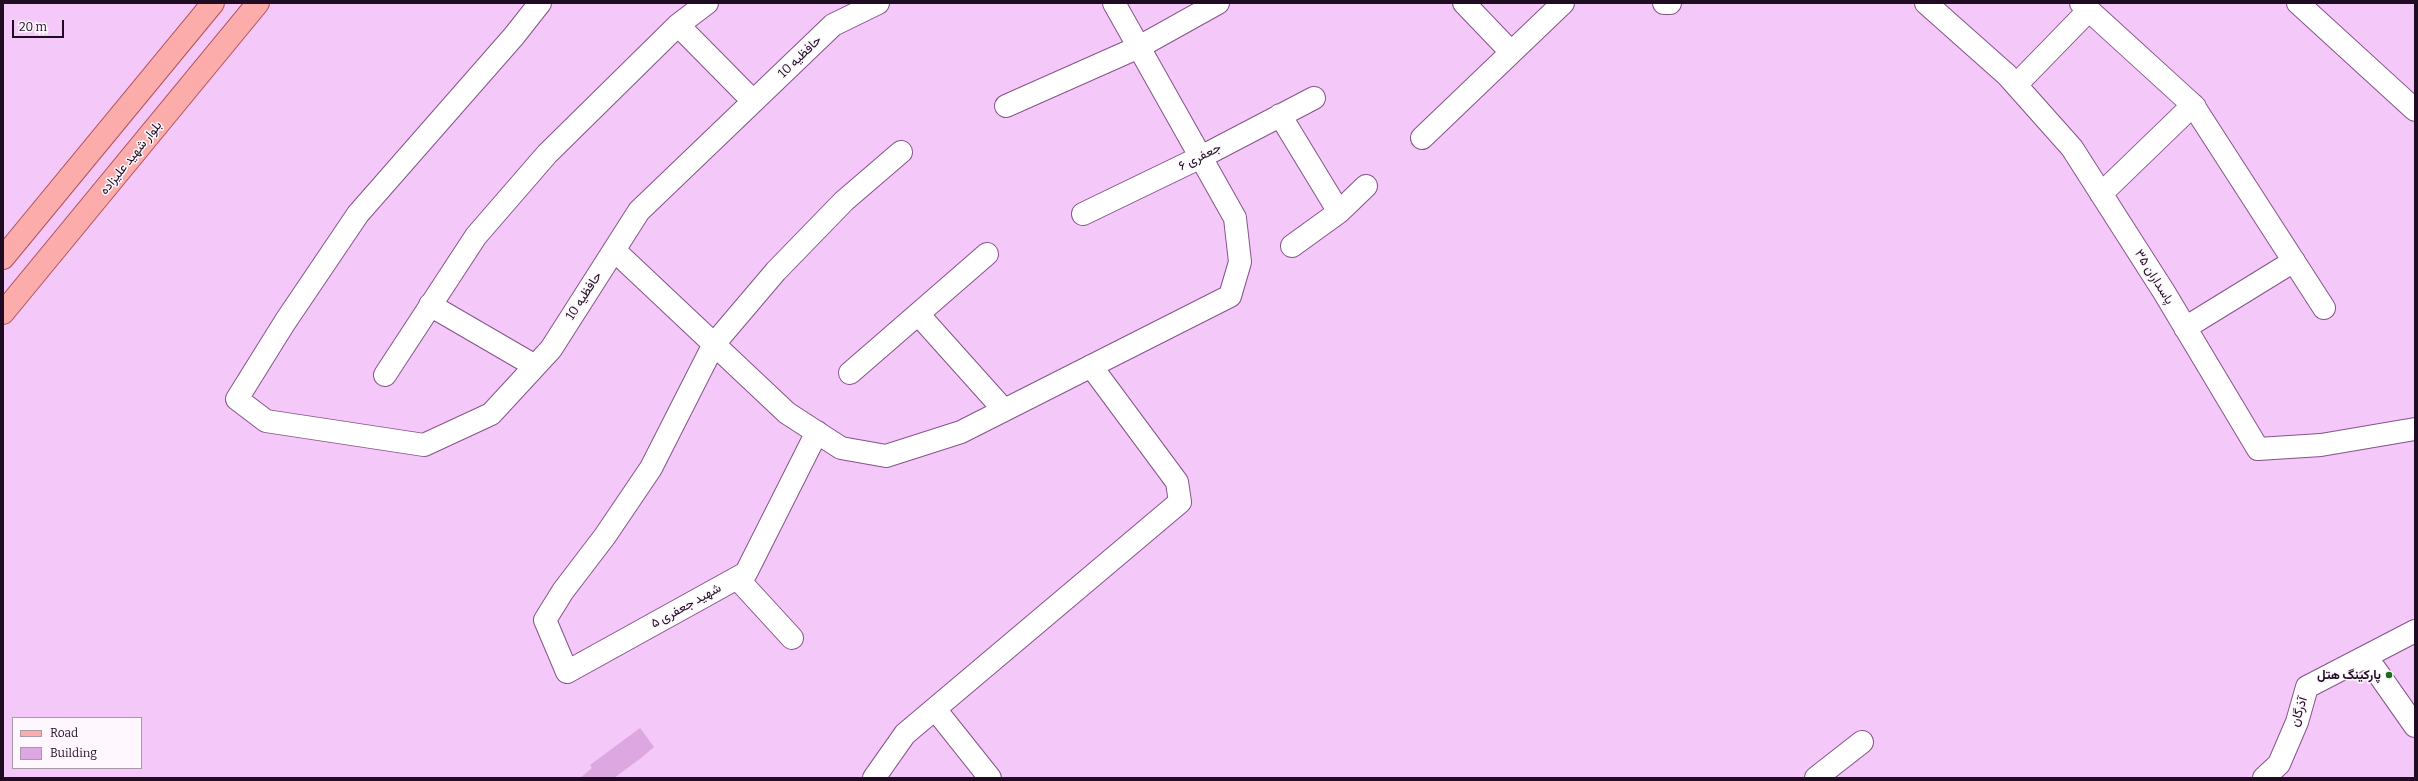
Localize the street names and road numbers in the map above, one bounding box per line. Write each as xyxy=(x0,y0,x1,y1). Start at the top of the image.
street label: حافظیه 10 xyxy=(775,32,825,82)
street label: بلوار شهید علیزاده xyxy=(97,118,165,198)
street label: جعفری ۶ xyxy=(1176,140,1224,174)
street label: پاسداران ۳۵ xyxy=(2131,247,2177,307)
street label: حافظیه 10 xyxy=(563,269,605,323)
street label: شهید جعفری ۵ xyxy=(648,580,724,632)
street label: آذرگان xyxy=(2287,695,2311,729)

